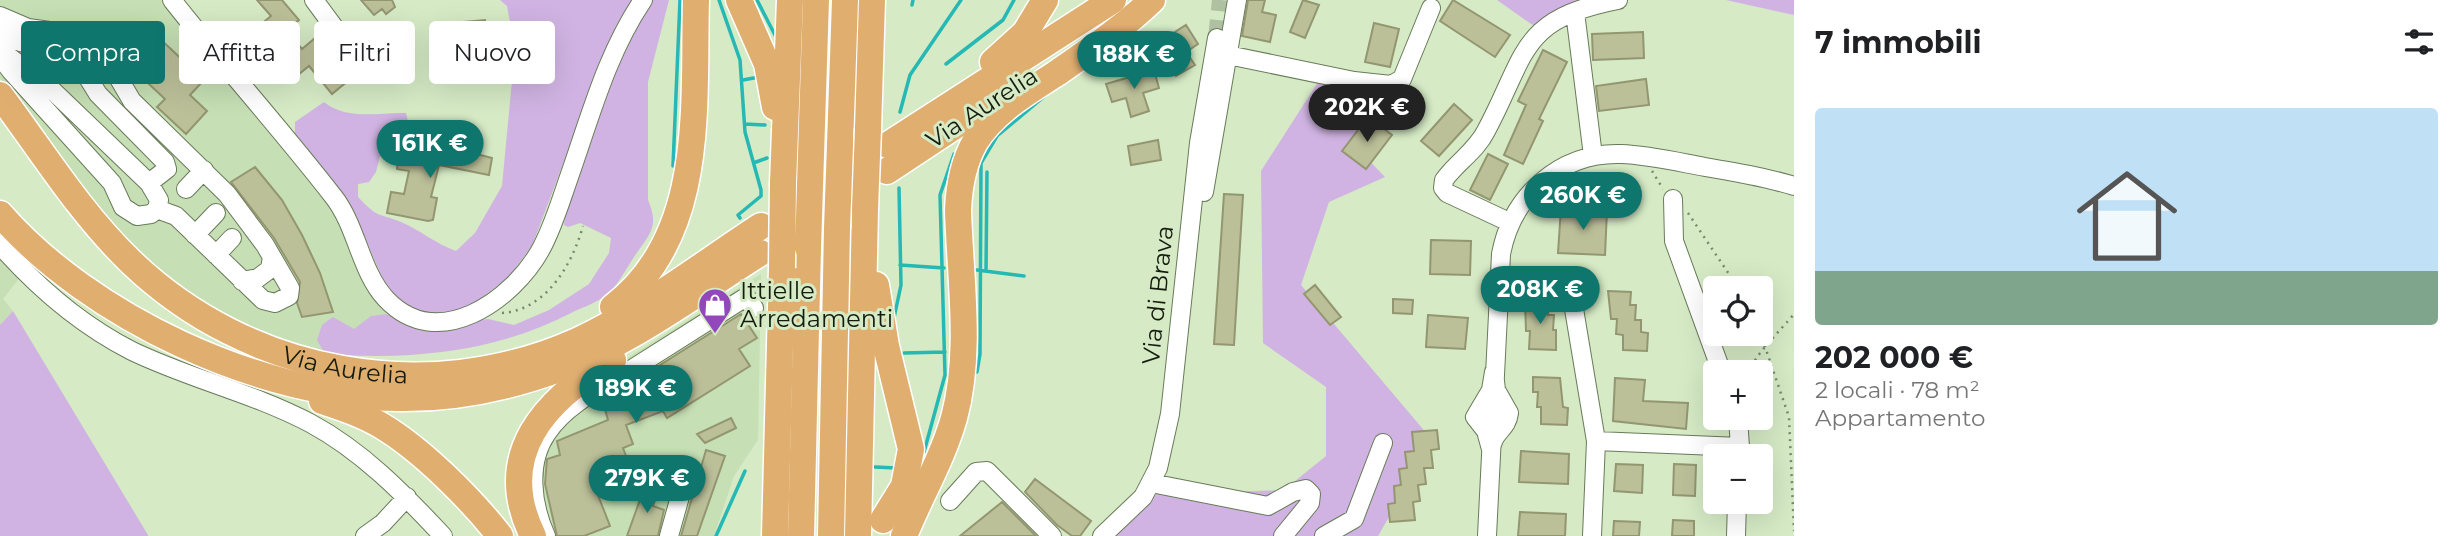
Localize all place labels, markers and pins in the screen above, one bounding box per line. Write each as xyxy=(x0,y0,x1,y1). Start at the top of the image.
pin: 188K € xyxy=(1077,32,1191,91)
pin: 202K € xyxy=(1310,85,1424,144)
pin: 161K € xyxy=(373,120,487,180)
pin: 260K € xyxy=(1526,173,1640,232)
pin: 208K € xyxy=(1483,266,1597,326)
place label: Ittielle Arredamenti xyxy=(740,276,893,333)
shop icon: Ittielle Arredamenti xyxy=(696,286,734,335)
pin: 189K € xyxy=(579,366,693,425)
pin: 279K € xyxy=(590,456,704,515)

